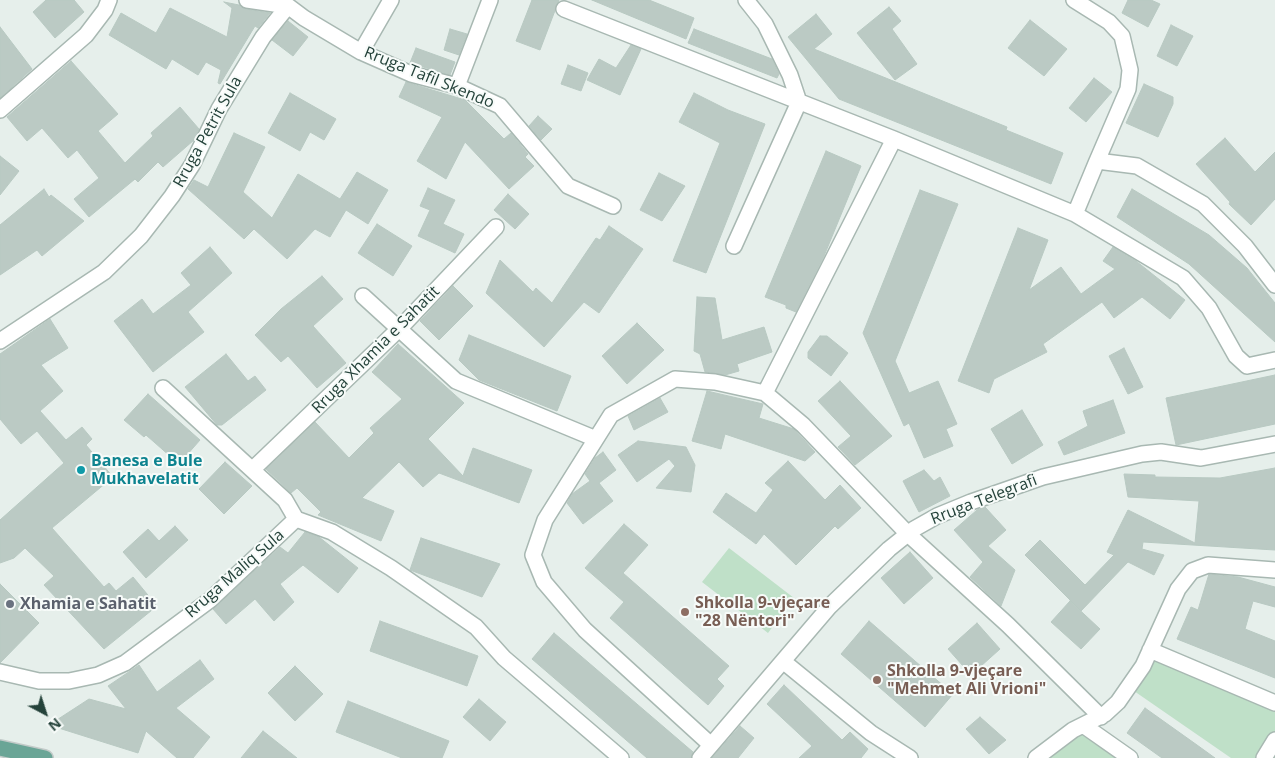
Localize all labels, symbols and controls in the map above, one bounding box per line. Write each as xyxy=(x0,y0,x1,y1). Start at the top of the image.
street label: Rruga Tafil Skendo xyxy=(361,43,497,113)
street label: Rruga Petrit Sula xyxy=(169,73,247,191)
street label: Rruga Xhamia e Sahatit xyxy=(308,282,444,418)
place label: Banesa e Bule Mukhavelatit xyxy=(91,451,202,489)
marker: Banesa e Bule Mukhavelatit xyxy=(75,464,87,476)
street label: Rruga Telegrafi xyxy=(928,471,1040,529)
street label: Rruga Maliq Sula xyxy=(182,526,288,622)
place label: Shkolla 9-vjeçare "28 Nëntori" xyxy=(695,593,830,631)
place label: Xhamia e Sahatit xyxy=(20,594,156,614)
marker: Xhamia e Sahatit xyxy=(4,598,16,610)
marker: Shkolla 9-vjeçare "28 Nëntori" xyxy=(679,606,691,618)
place label: Shkolla 9-vjeçare "Mehmet Ali Vrioni" xyxy=(887,661,1046,699)
marker: Shkolla 9-vjeçare "Mehmet Ali Vrioni" xyxy=(871,674,883,686)
north arrow xyxy=(20,688,70,738)
text: N xyxy=(44,714,65,736)

